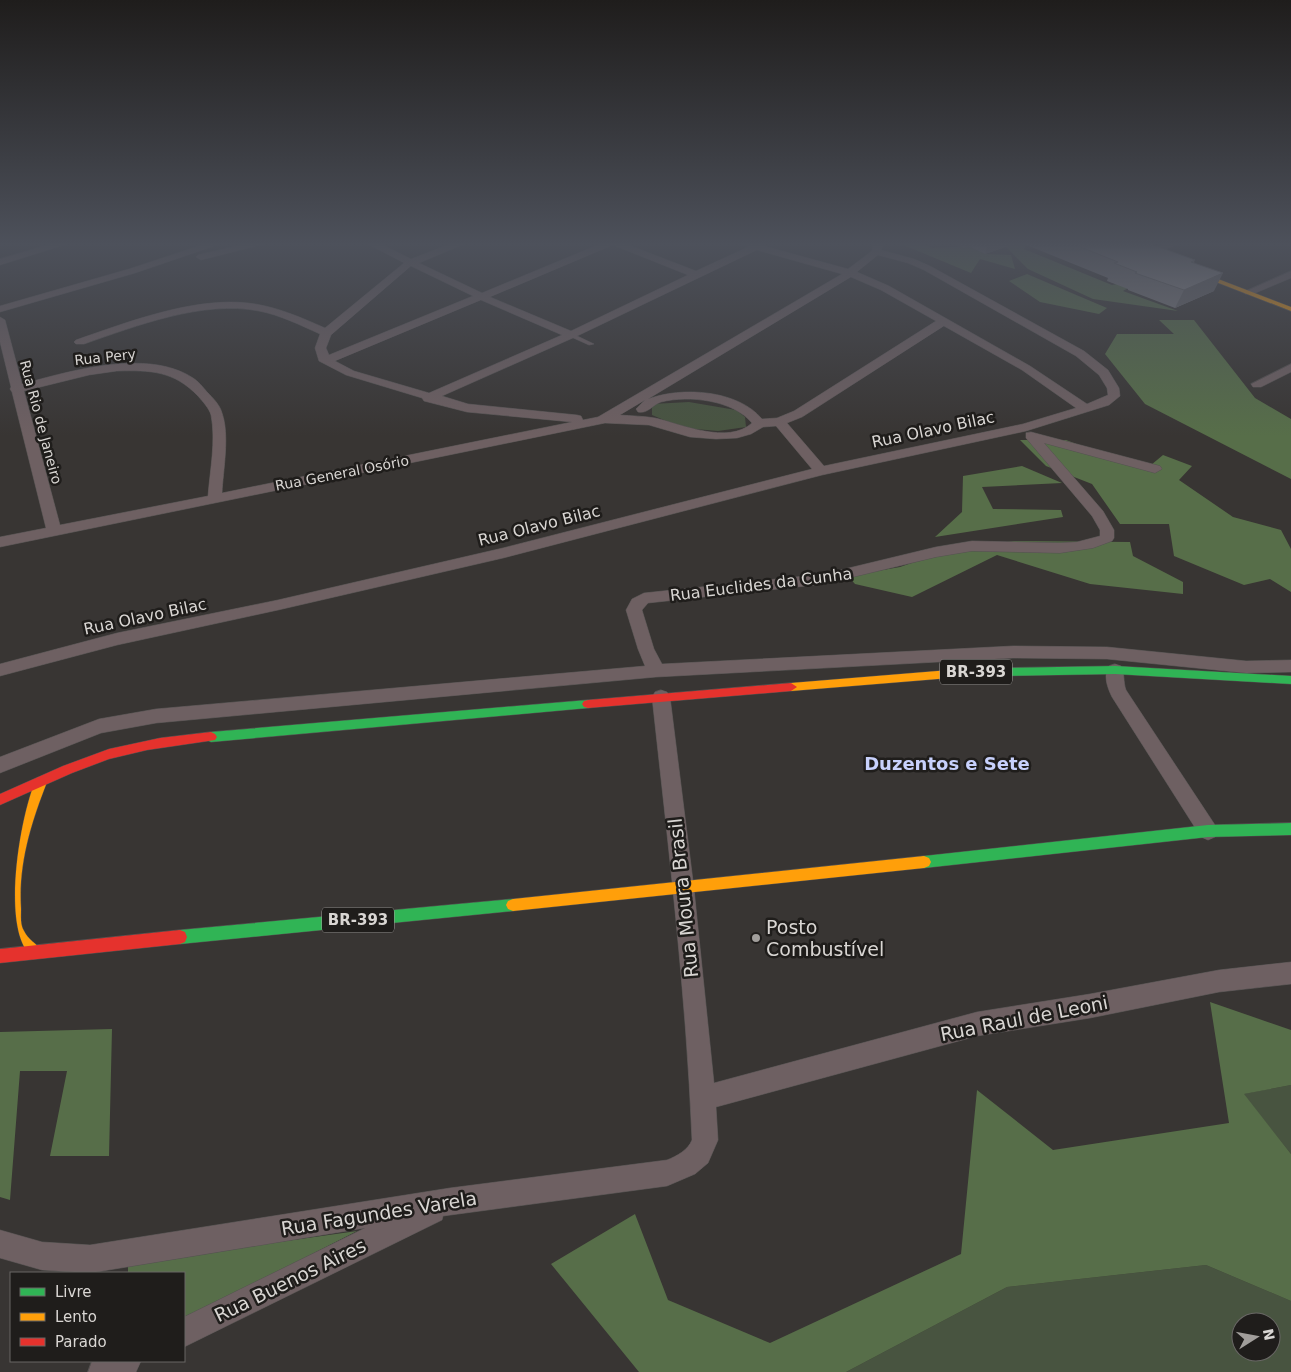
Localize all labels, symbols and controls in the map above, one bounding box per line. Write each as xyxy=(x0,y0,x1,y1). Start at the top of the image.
street label: Rua Pery xyxy=(74,346,136,368)
street label: Rua Rio de Janeiro xyxy=(17,358,65,486)
street label: Rua Olavo Bilac xyxy=(870,407,996,452)
street label: Rua General Osório xyxy=(274,452,410,494)
street label: Rua Olavo Bilac xyxy=(476,501,602,550)
street label: Rua Euclides da Cunha xyxy=(669,564,853,605)
street label: Rua Olavo Bilac xyxy=(82,594,208,639)
road number: BR-393 xyxy=(940,660,1012,684)
district label: Duzentos e Sete xyxy=(864,753,1030,774)
street label: Rua Moura Brasil xyxy=(664,817,702,979)
road number: BR-393 xyxy=(322,908,394,932)
place label: Posto Combustível xyxy=(766,916,884,960)
marker: Posto Combustível xyxy=(750,932,762,944)
street label: Rua Raul de Leoni xyxy=(938,991,1110,1045)
street label: Rua Fagundes Varela xyxy=(280,1187,478,1239)
street label: Rua Buenos Aires xyxy=(211,1234,369,1326)
legend xyxy=(10,1272,185,1362)
text: Livre xyxy=(55,1283,91,1301)
text: Lento xyxy=(55,1308,97,1326)
north arrow xyxy=(1231,1312,1281,1362)
text: N xyxy=(1260,1327,1278,1342)
text: Parado xyxy=(55,1333,107,1351)

